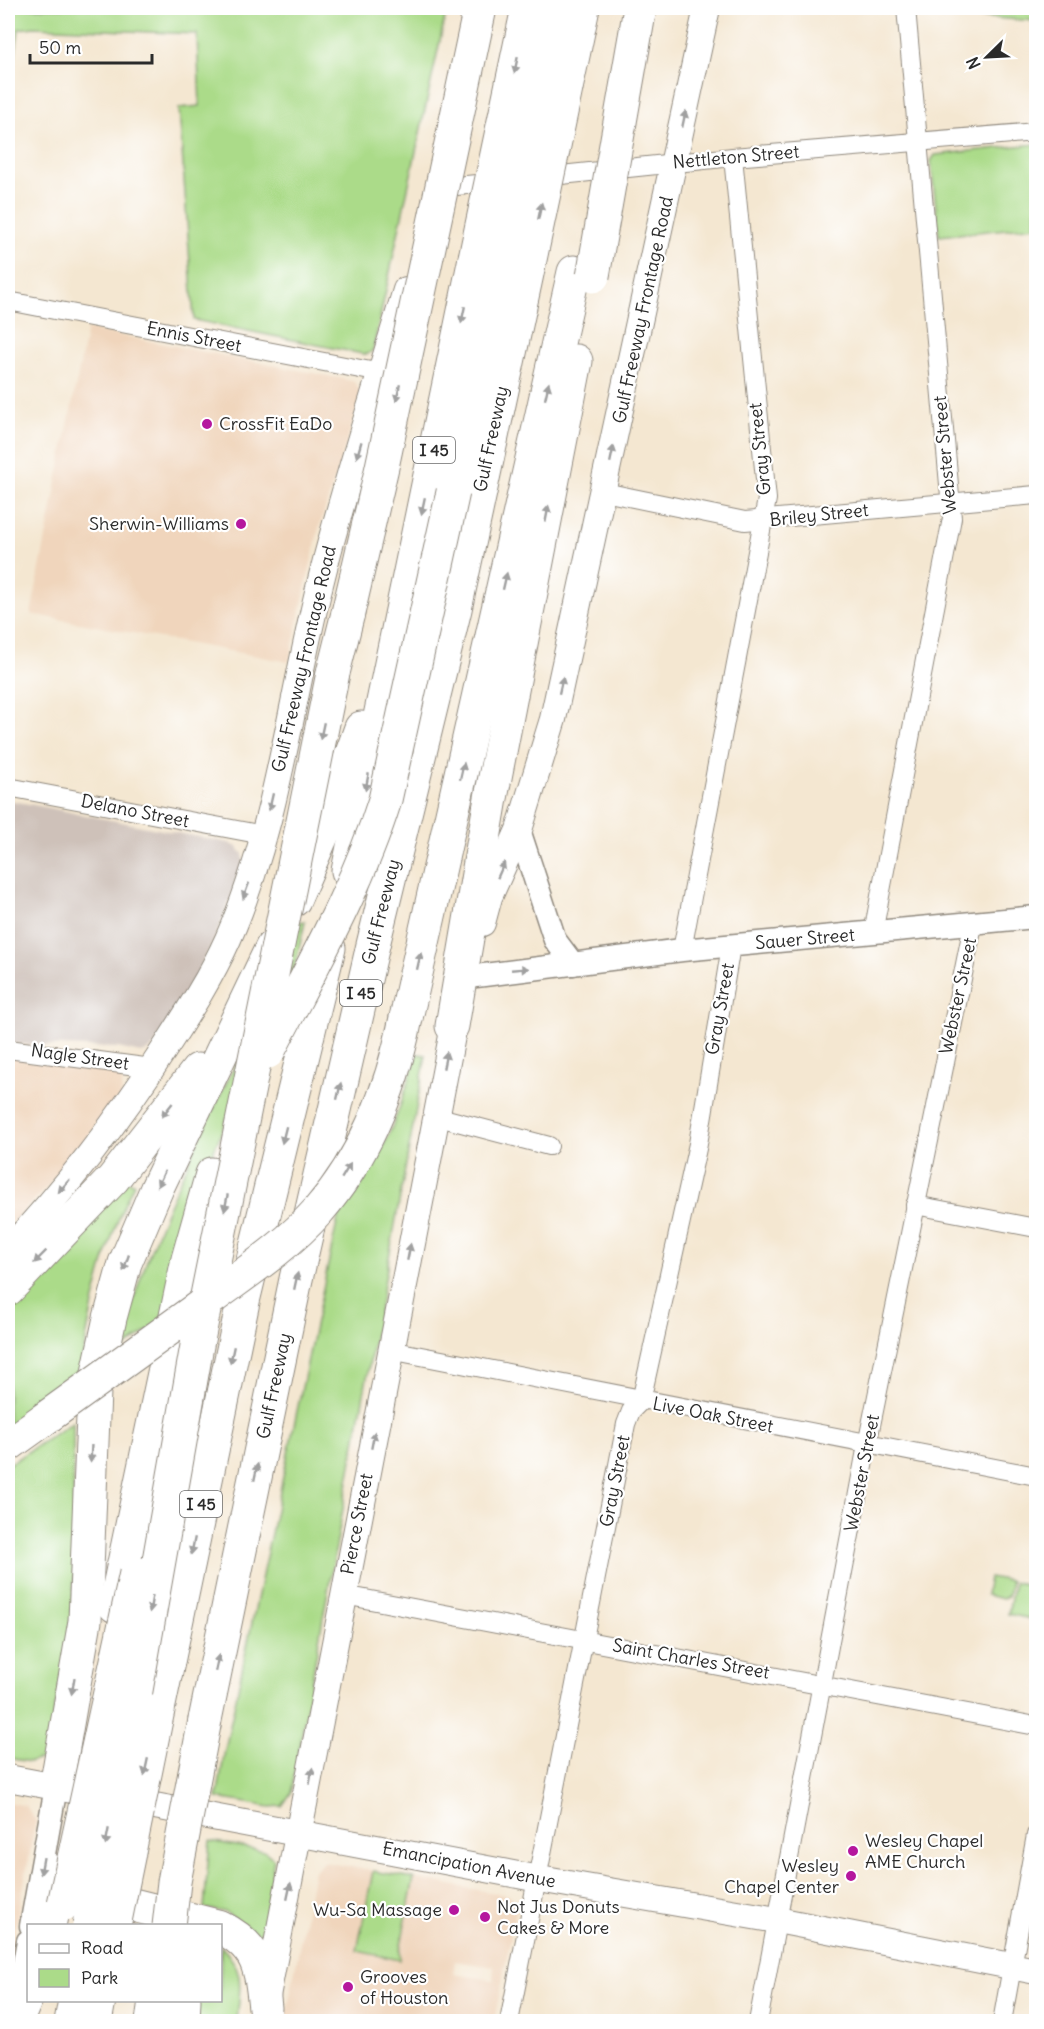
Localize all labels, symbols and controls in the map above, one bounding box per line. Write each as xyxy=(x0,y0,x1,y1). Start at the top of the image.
scale bar xyxy=(30,27,152,65)
north arrow xyxy=(957,27,1017,87)
text: 50 m xyxy=(39,36,81,59)
text: N xyxy=(962,54,985,72)
one-way arrow xyxy=(511,55,520,74)
one-way arrow xyxy=(679,110,689,128)
street label: Nettleton Street xyxy=(672,140,800,173)
street label: Gulf Freeway Frontage Road xyxy=(607,194,678,426)
one-way arrow xyxy=(536,202,545,221)
one-way arrow xyxy=(458,306,467,325)
street label: Ennis Street xyxy=(145,316,243,357)
one-way arrow xyxy=(543,381,553,400)
one-way arrow xyxy=(393,384,402,403)
street label: Gulf Freeway xyxy=(468,384,513,494)
street label: Webster Street xyxy=(928,395,961,515)
street label: Gray Street xyxy=(743,402,776,496)
place label: CrossFit EaDo xyxy=(219,412,332,435)
marker: CrossFit EaDo xyxy=(200,417,214,431)
road number: I 45 xyxy=(413,437,455,463)
one-way arrow xyxy=(353,441,363,459)
one-way arrow xyxy=(608,444,617,463)
one-way arrow xyxy=(418,497,427,516)
street label: Briley Street xyxy=(768,498,870,531)
one-way arrow xyxy=(543,504,552,523)
place label: Sherwin-Williams xyxy=(89,512,229,535)
marker: Sherwin-Williams xyxy=(234,517,248,531)
street label: Gulf Freeway Frontage Road xyxy=(266,543,341,774)
one-way arrow xyxy=(500,572,510,590)
one-way arrow xyxy=(556,676,566,694)
one-way arrow xyxy=(317,721,326,740)
one-way arrow xyxy=(458,761,467,780)
one-way arrow xyxy=(362,773,371,792)
street label: Delano Street xyxy=(79,789,191,832)
one-way arrow xyxy=(265,792,275,811)
street label: Gulf Freeway xyxy=(356,857,405,967)
one-way arrow xyxy=(497,861,506,879)
one-way arrow xyxy=(241,882,251,900)
street label: Sauer Street xyxy=(754,923,856,954)
street label: Webster Street xyxy=(934,935,981,1056)
one-way arrow xyxy=(415,952,425,971)
street label: Gray Street xyxy=(700,961,739,1057)
one-way arrow xyxy=(511,964,530,974)
road number: I 45 xyxy=(340,980,382,1006)
street label: Nagle Street xyxy=(30,1038,130,1075)
one-way arrow xyxy=(441,1050,450,1069)
one-way arrow xyxy=(335,1082,345,1100)
one-way arrow xyxy=(161,1101,173,1117)
one-way arrow xyxy=(278,1126,288,1145)
one-way arrow xyxy=(341,1163,352,1179)
one-way arrow xyxy=(157,1171,166,1188)
one-way arrow xyxy=(58,1178,71,1194)
one-way arrow xyxy=(221,1194,230,1213)
one-way arrow xyxy=(405,1242,414,1261)
one-way arrow xyxy=(33,1249,47,1263)
one-way arrow xyxy=(121,1254,131,1272)
one-way arrow xyxy=(292,1271,301,1290)
street label: Gulf Freeway xyxy=(251,1331,296,1441)
one-way arrow xyxy=(227,1345,237,1364)
street label: Live Oak Street xyxy=(651,1392,775,1437)
street label: Webster Street xyxy=(839,1412,884,1533)
one-way arrow xyxy=(369,1430,378,1449)
street label: Gray Street xyxy=(594,1433,635,1529)
one-way arrow xyxy=(87,1444,96,1463)
one-way arrow xyxy=(252,1462,261,1481)
street label: Pierce Street xyxy=(335,1471,378,1576)
road number: I 45 xyxy=(180,1491,222,1517)
one-way arrow xyxy=(187,1536,197,1555)
one-way arrow xyxy=(146,1595,155,1614)
street label: Saint Charles Street xyxy=(611,1633,771,1684)
one-way arrow xyxy=(213,1653,222,1672)
one-way arrow xyxy=(69,1677,78,1696)
one-way arrow xyxy=(140,1758,150,1776)
one-way arrow xyxy=(307,1767,316,1786)
one-way arrow xyxy=(102,1828,111,1847)
place label: Wesley Chapel AME Church xyxy=(865,1829,983,1873)
street label: Emancipation Avenue xyxy=(381,1836,558,1893)
marker: Wesley Chapel AME Church xyxy=(846,1844,860,1858)
place label: Wesley Chapel Center xyxy=(724,1854,840,1898)
one-way arrow xyxy=(37,1856,46,1875)
marker: Wesley Chapel Center xyxy=(844,1869,858,1883)
one-way arrow xyxy=(285,1882,294,1901)
place label: Not Jus Donuts Cakes & More xyxy=(497,1895,620,1939)
place label: Wu-Sa Massage xyxy=(313,1898,442,1921)
marker: Wu-Sa Massage xyxy=(447,1903,461,1917)
marker: Not Jus Donuts Cakes & More xyxy=(478,1910,492,1924)
legend xyxy=(27,1924,222,2002)
text: Road xyxy=(81,1936,124,1959)
place label: Grooves of Houston xyxy=(360,1965,449,2009)
text: Park xyxy=(81,1966,118,1989)
marker: Grooves of Houston xyxy=(341,1980,355,1994)

